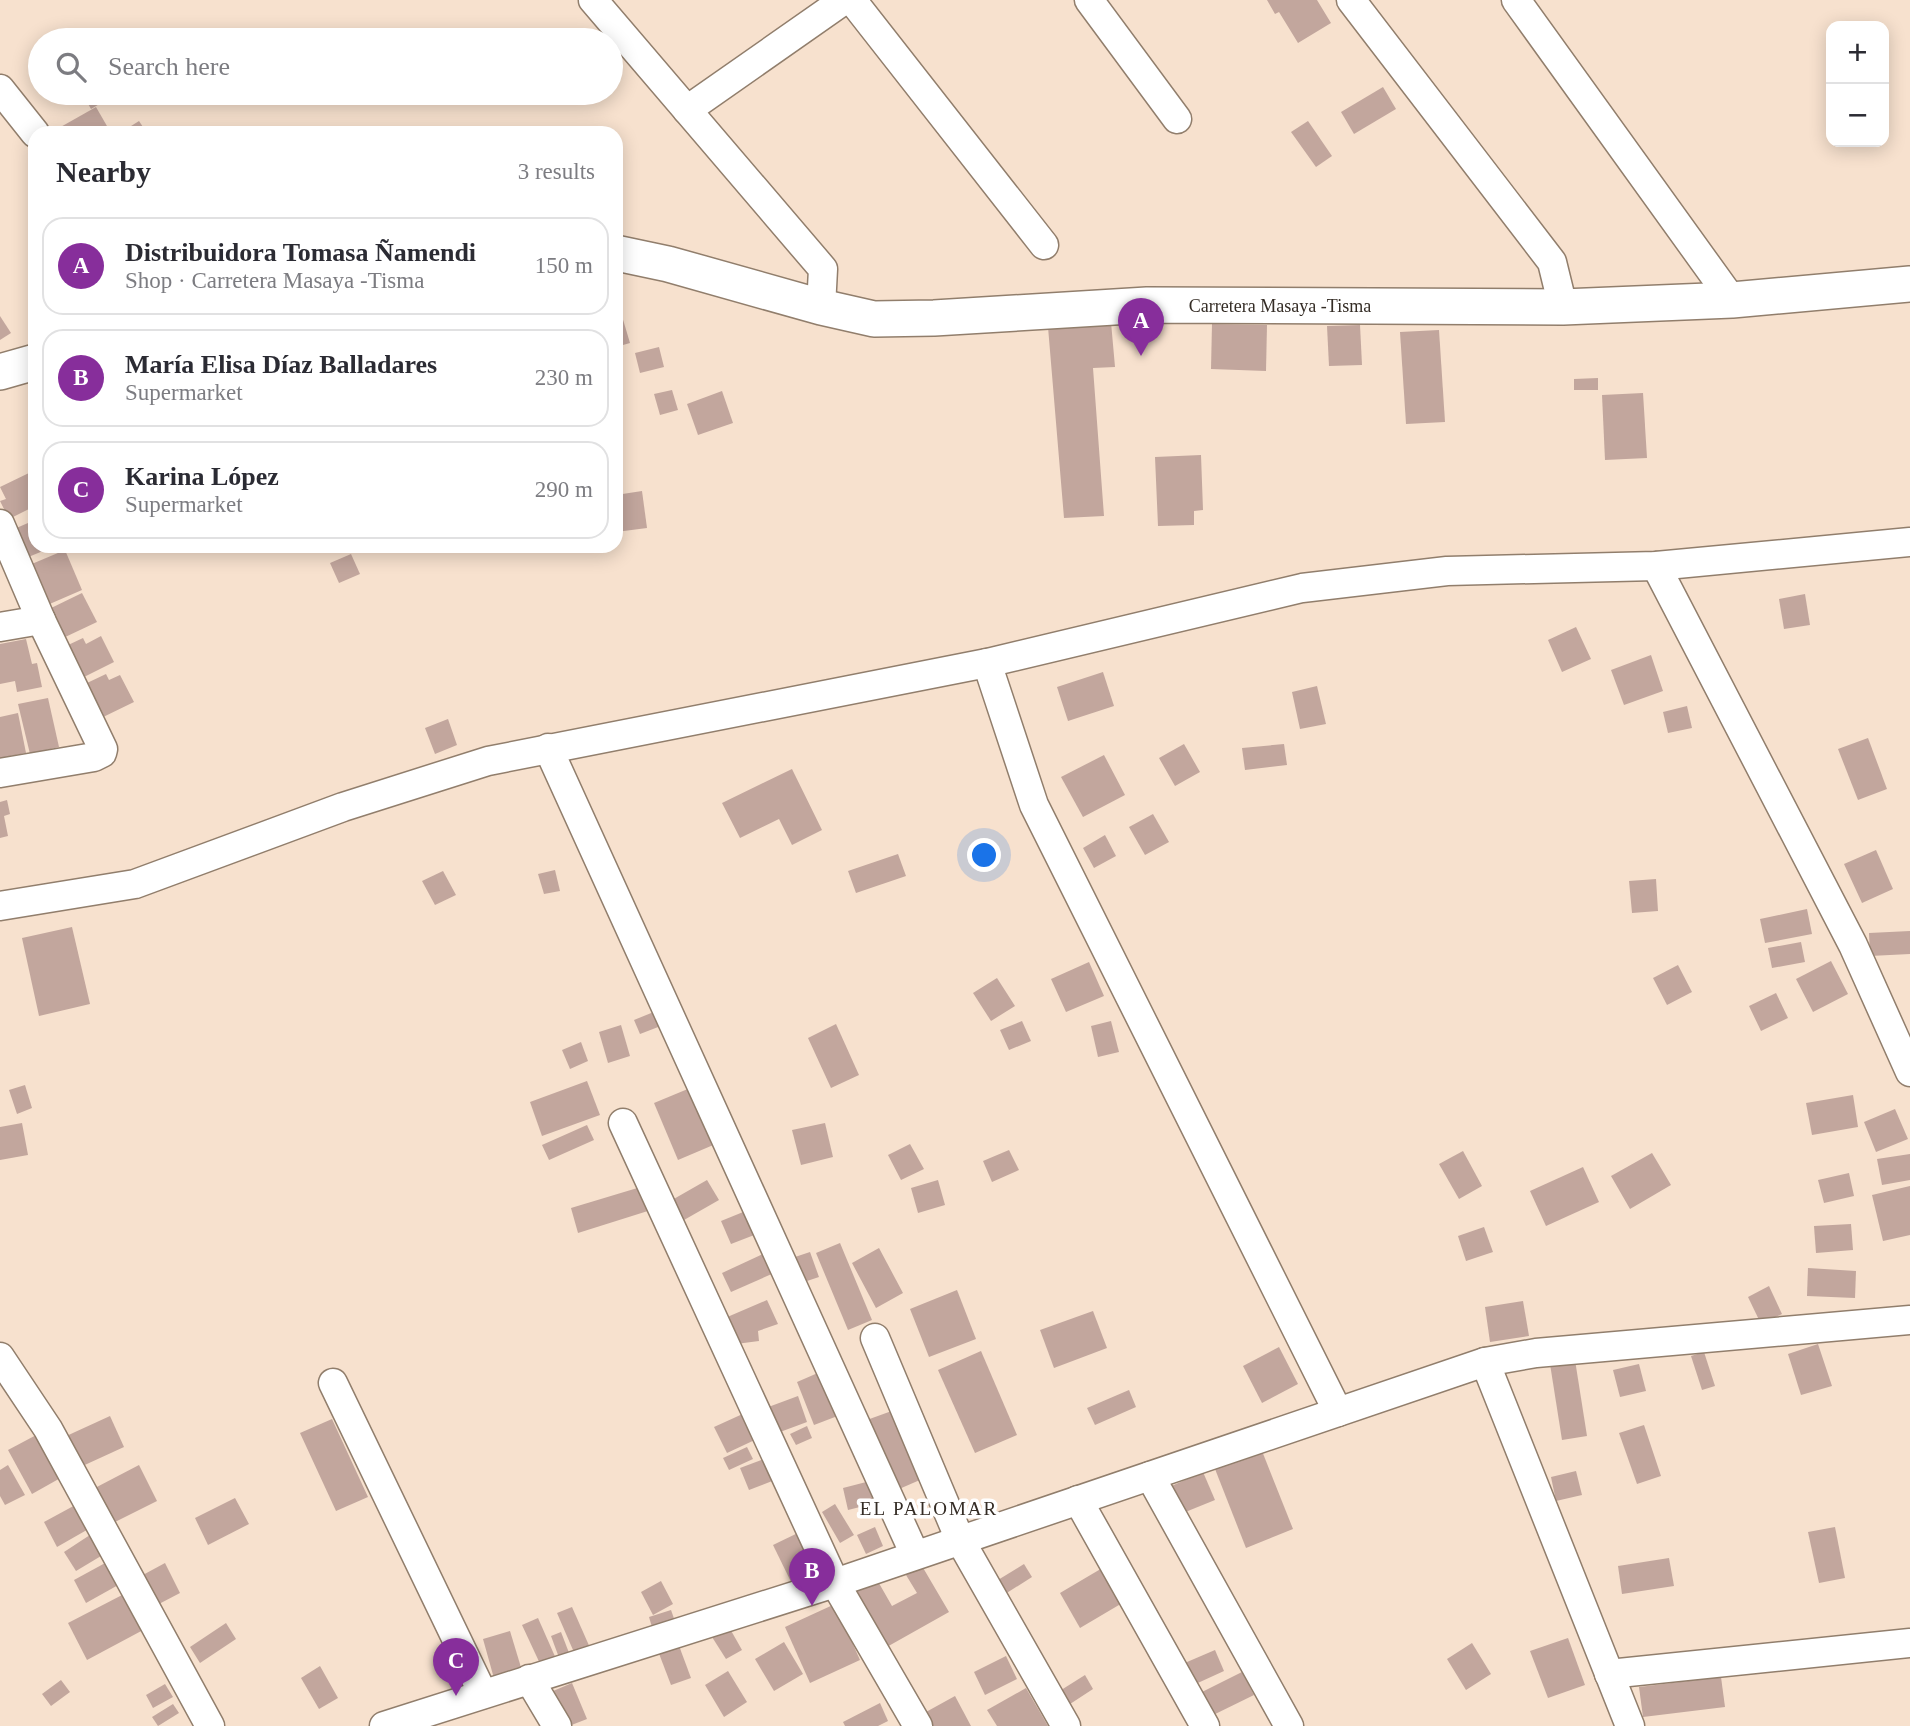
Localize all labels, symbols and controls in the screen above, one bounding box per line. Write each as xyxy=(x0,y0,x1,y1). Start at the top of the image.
map controls xyxy=(1826,21,1889,147)
button: + xyxy=(1826,21,1889,84)
search box xyxy=(28,28,623,105)
icon: search xyxy=(52,48,90,86)
text: Search here xyxy=(108,52,230,81)
button: − xyxy=(1826,84,1889,147)
text: Nearby xyxy=(56,155,151,188)
text: 3 results xyxy=(518,159,595,184)
text: Distribuidora Tomasa Ñamendi xyxy=(125,238,476,267)
text: A xyxy=(73,253,89,278)
text: 150 m xyxy=(535,253,593,278)
text: Shop · Carretera Masaya -Tisma xyxy=(125,268,424,293)
street label: Carretera Masaya -Tisma xyxy=(1189,296,1371,316)
pin: A xyxy=(1118,298,1164,356)
text: María Elisa Díaz Balladares xyxy=(125,350,437,379)
text: B xyxy=(73,365,89,390)
text: 230 m xyxy=(535,365,593,390)
text: Supermarket xyxy=(125,380,243,405)
text: Karina López xyxy=(125,462,279,491)
text: C xyxy=(73,477,89,502)
text: 290 m xyxy=(535,477,593,502)
text: Supermarket xyxy=(125,492,243,517)
your location xyxy=(967,838,1001,872)
district label: EL PALOMAR xyxy=(860,1498,998,1519)
pin: B xyxy=(789,1548,835,1606)
pin: C xyxy=(433,1638,479,1696)

